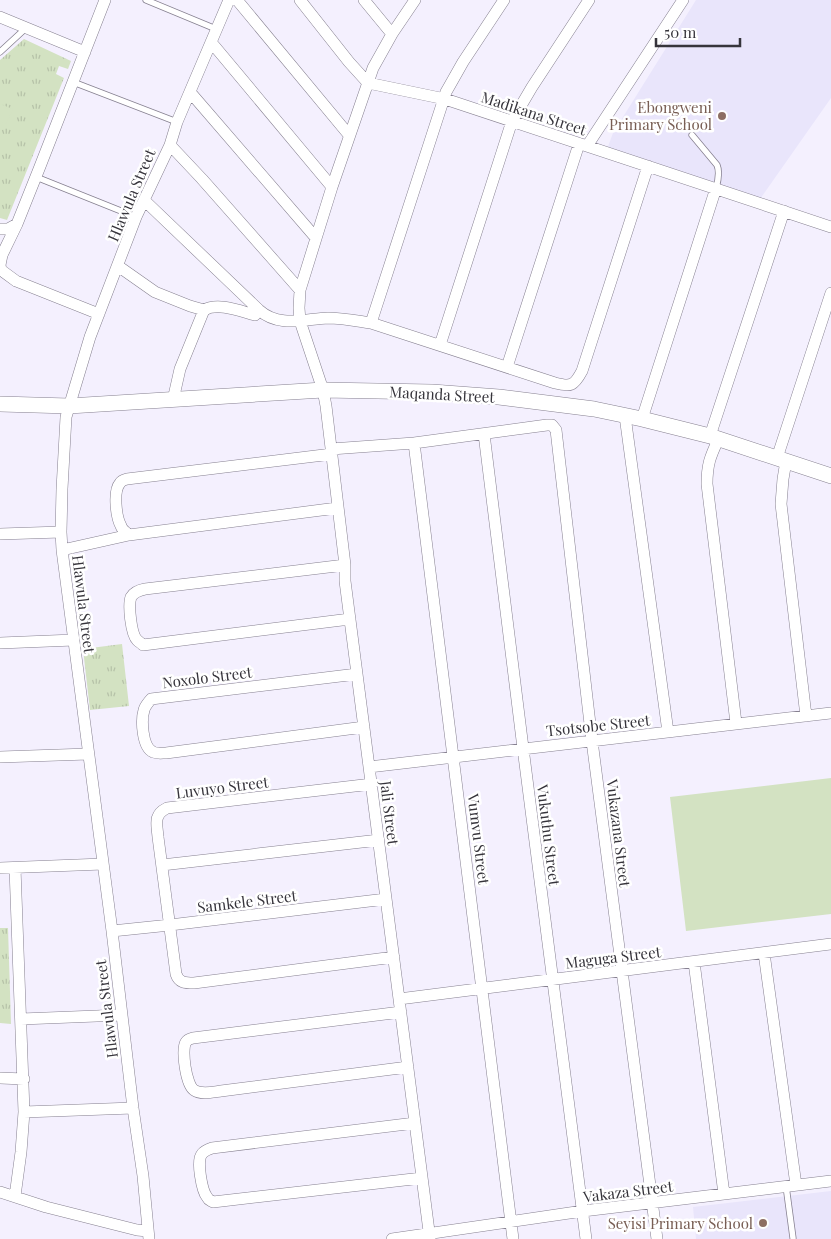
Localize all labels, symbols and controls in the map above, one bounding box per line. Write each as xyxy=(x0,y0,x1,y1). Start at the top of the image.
scale bar xyxy=(656,15,740,47)
text: 50 m xyxy=(664,22,697,42)
street label: Madikana Street xyxy=(479,87,590,140)
place label: Ebongweni Primary School xyxy=(609,97,713,134)
marker: Ebongweni Primary School xyxy=(716,110,728,122)
street label: Hlawula Street xyxy=(102,145,160,244)
street label: Maqanda Street xyxy=(389,381,496,407)
street label: Hlawula Street xyxy=(68,554,100,655)
street label: Noxolo Street xyxy=(161,661,254,692)
street label: Tsotsobe Street xyxy=(545,710,652,740)
street label: Luvuyo Street xyxy=(175,771,270,803)
street label: Vukazana Street xyxy=(602,777,636,889)
street label: Jali Street xyxy=(376,779,404,847)
street label: Vukuthu Street xyxy=(533,782,565,887)
street label: Vumvu Street xyxy=(463,792,495,886)
street label: Samkele Street xyxy=(196,885,299,917)
street label: Maguga Street xyxy=(564,941,663,973)
street label: Hlawula Street xyxy=(90,958,122,1059)
street label: Vakaza Street xyxy=(581,1176,675,1207)
place label: Seyisi Primary School xyxy=(608,1213,753,1233)
marker: Seyisi Primary School xyxy=(757,1217,769,1229)

